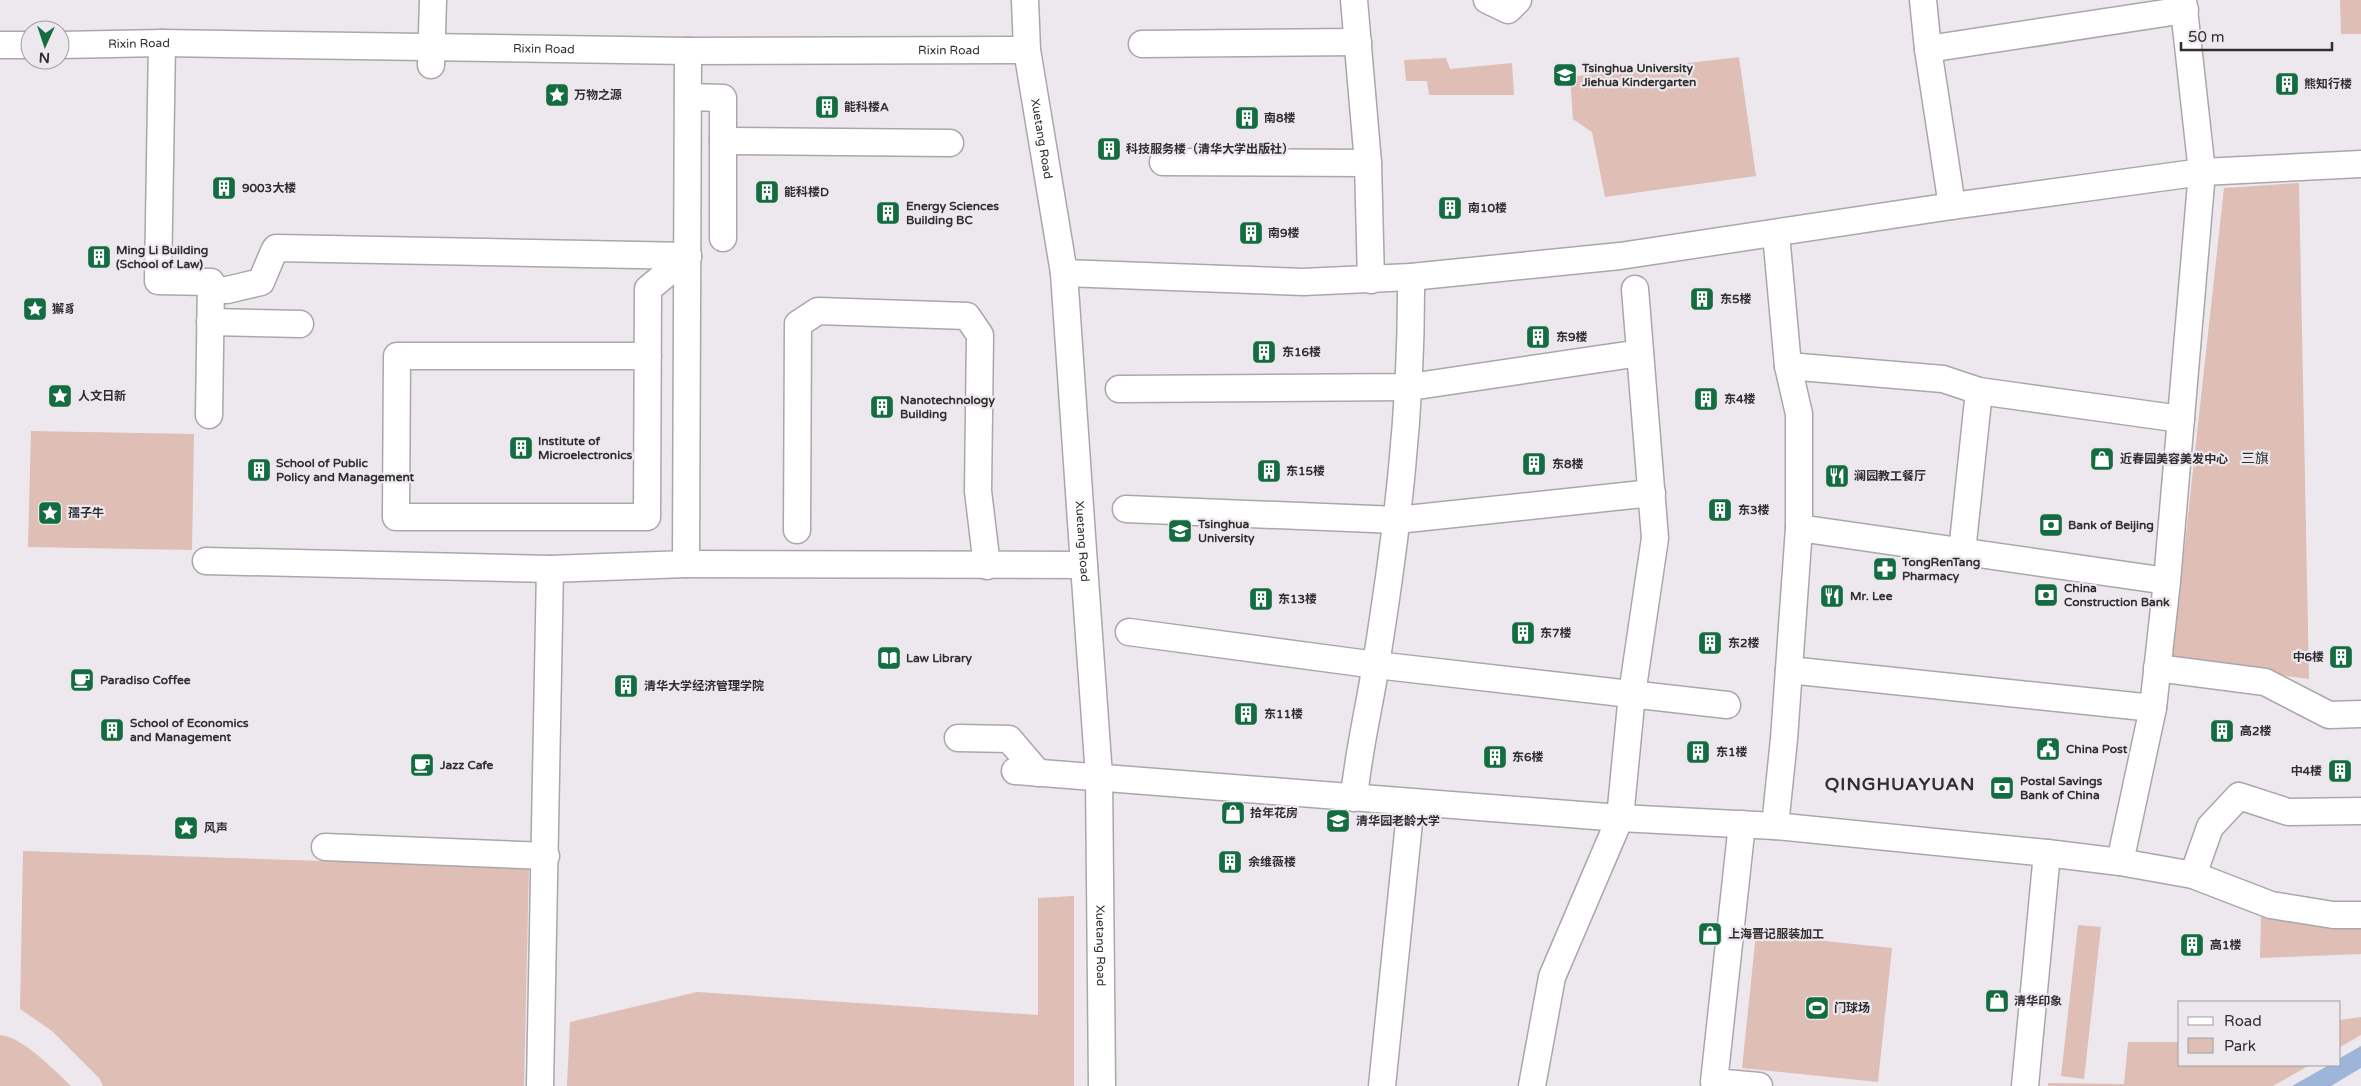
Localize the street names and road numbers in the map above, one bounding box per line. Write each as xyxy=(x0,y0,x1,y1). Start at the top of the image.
street label: Rixin Road xyxy=(108,36,170,51)
street label: Rixin Road xyxy=(513,41,575,56)
street label: Rixin Road xyxy=(918,43,980,57)
street label: Xuetang Road xyxy=(1028,97,1055,180)
street label: Xuetang Road xyxy=(1073,500,1092,582)
street label: Xuetang Road xyxy=(1093,905,1108,986)

